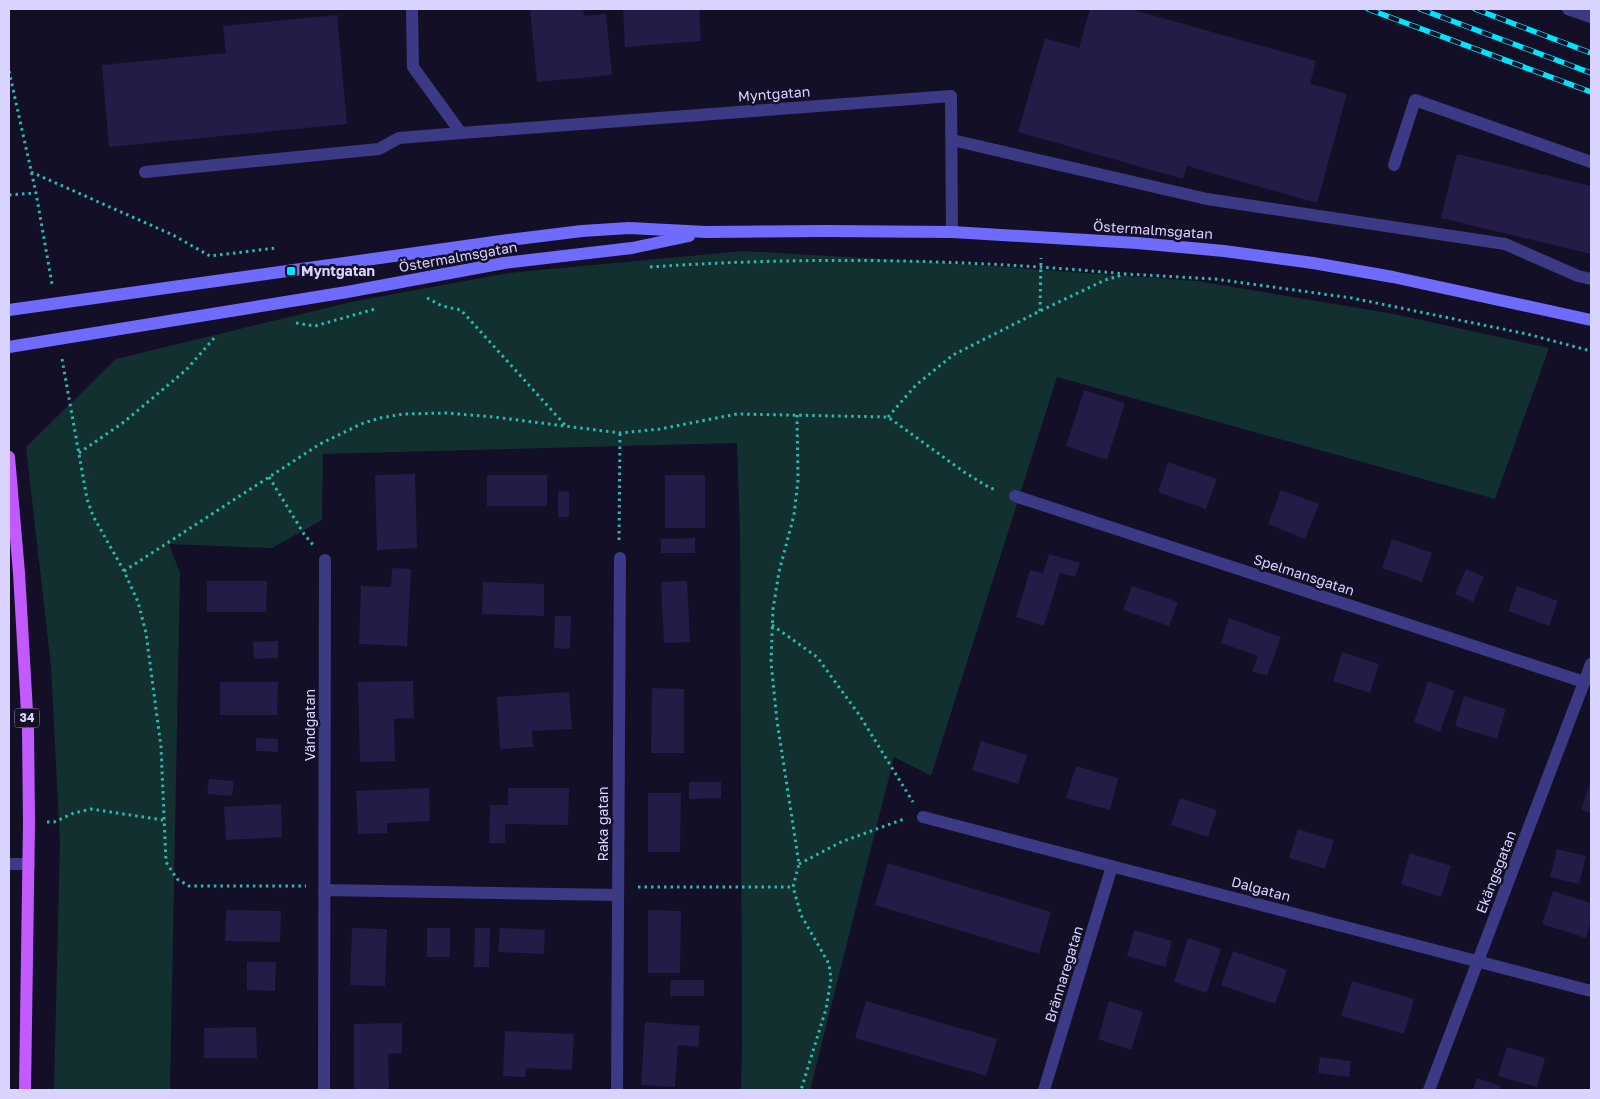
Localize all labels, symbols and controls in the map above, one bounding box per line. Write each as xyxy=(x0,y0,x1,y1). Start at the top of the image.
street label: Myntgatan xyxy=(737,82,811,105)
street label: Östermalmsgatan xyxy=(1093,217,1214,242)
street label: Östermalmsgatan xyxy=(397,238,519,275)
place label: Myntgatan xyxy=(301,262,375,279)
marker: Myntgatan xyxy=(285,265,297,277)
street label: Spelmansgatan xyxy=(1252,550,1357,599)
street label: Vändgatan xyxy=(301,689,318,761)
road number: 34 xyxy=(15,708,40,728)
street label: Raka gatan xyxy=(594,787,611,861)
street label: Ekängsgatan xyxy=(1472,828,1519,916)
street label: Dalgatan xyxy=(1230,872,1293,905)
street label: Brännaregatan xyxy=(1041,924,1086,1024)

